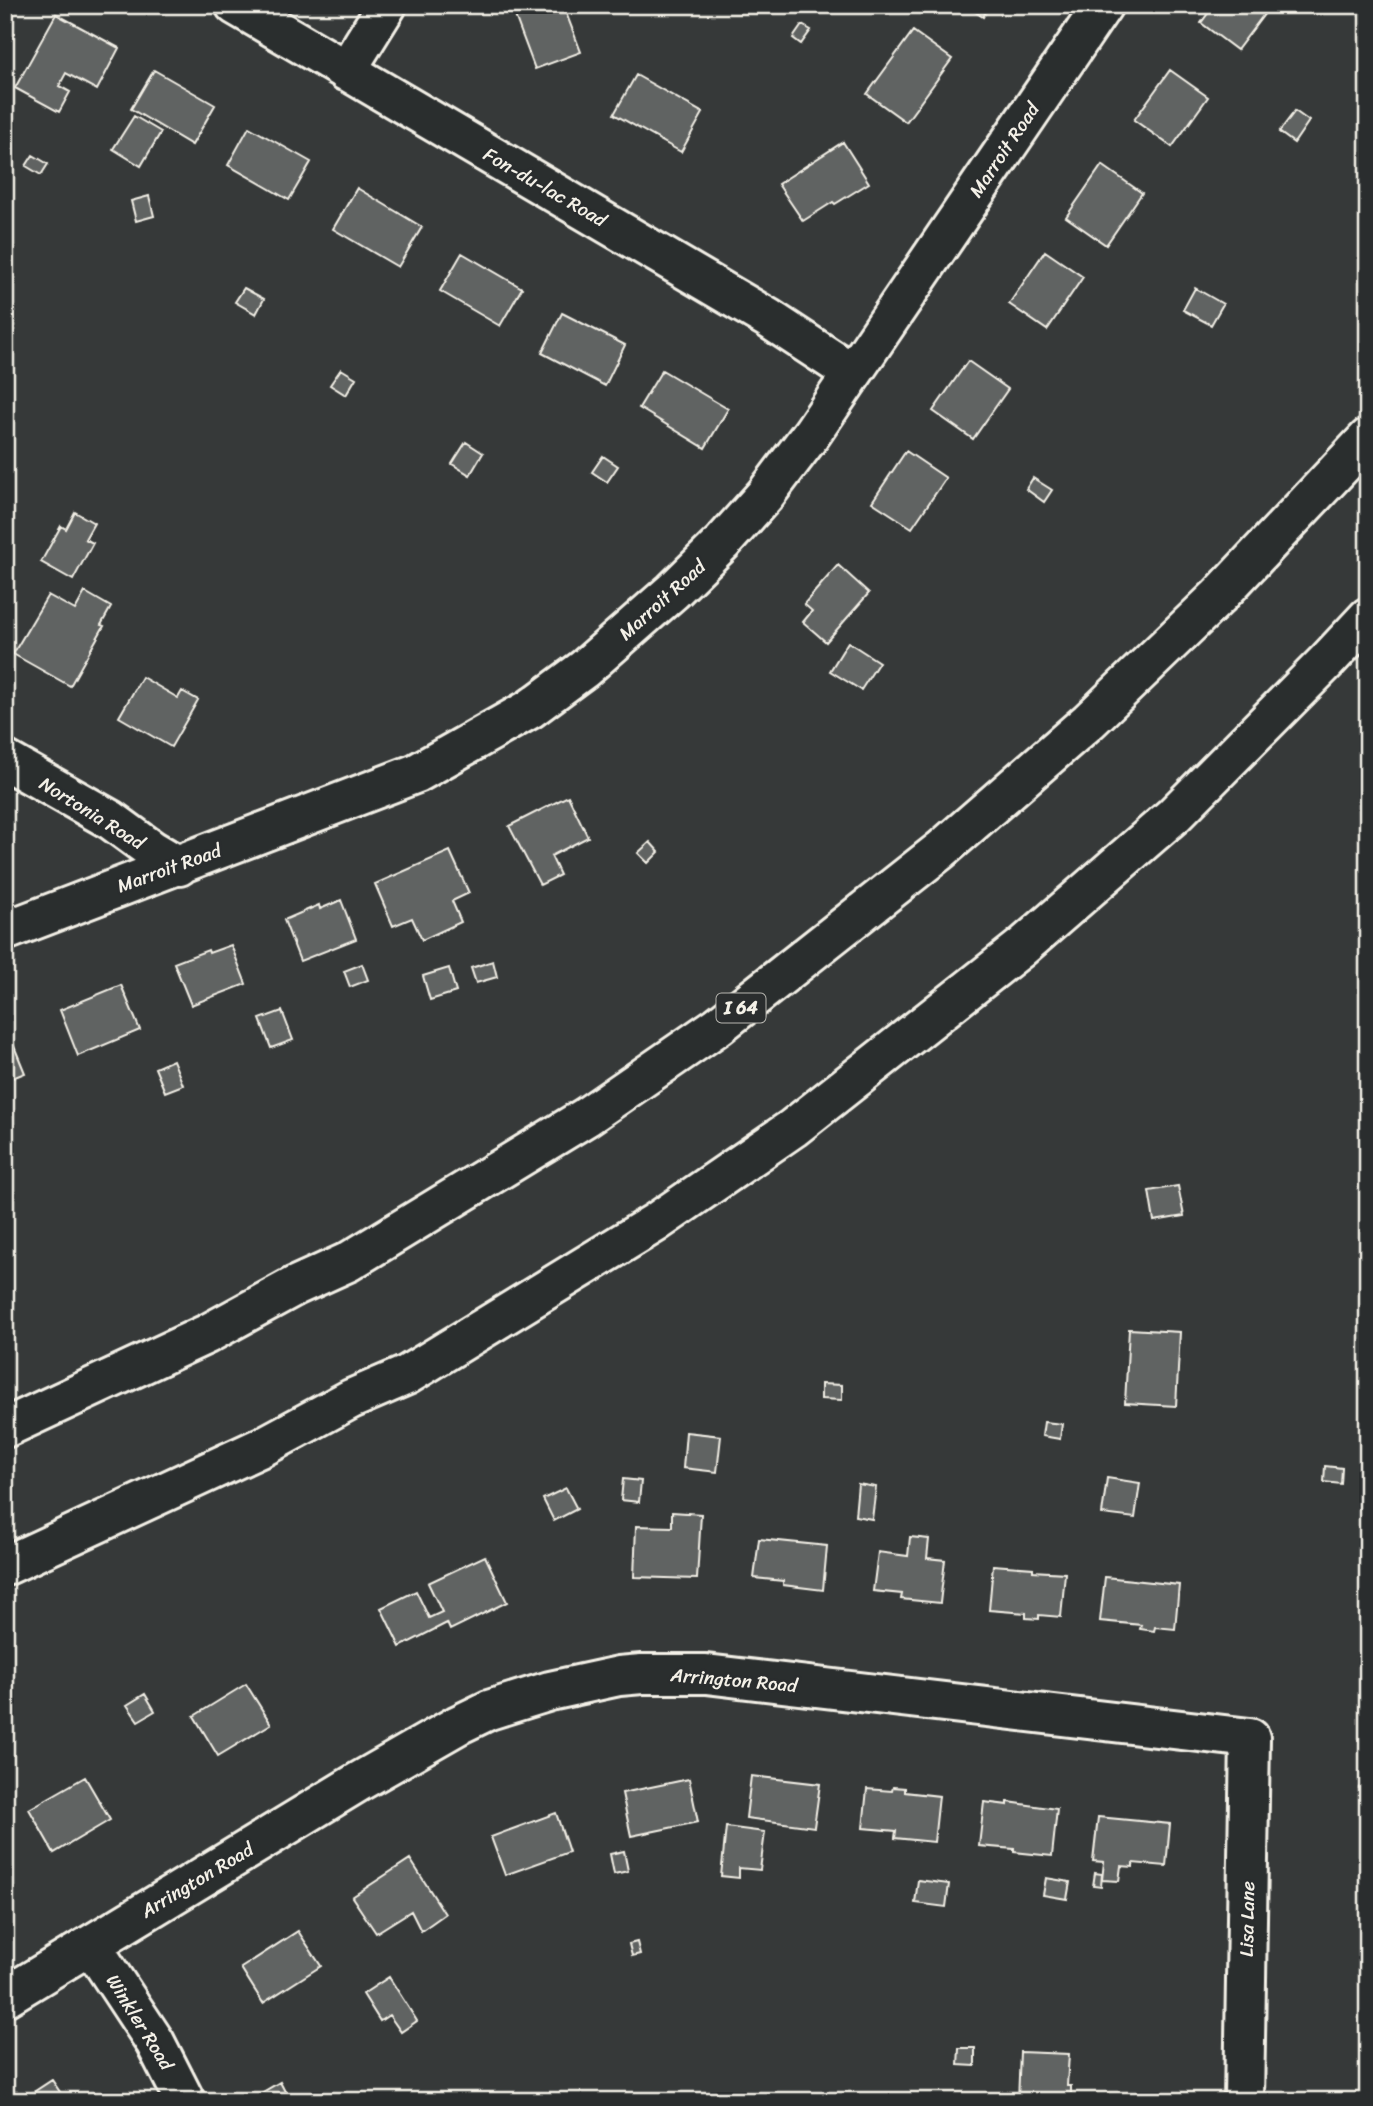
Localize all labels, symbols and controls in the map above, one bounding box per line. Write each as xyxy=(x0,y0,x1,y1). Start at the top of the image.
street label: Marroit Road xyxy=(960,94,1049,204)
street label: Fon-du-lac Road xyxy=(477,138,614,236)
street label: Marroit Road xyxy=(611,550,715,649)
street label: Nortonia Road xyxy=(33,767,153,860)
street label: Marroit Road xyxy=(112,833,228,902)
road number: I 64 xyxy=(716,993,766,1023)
street label: Arrington Road xyxy=(668,1658,801,1702)
street label: Arrington Road xyxy=(133,1832,262,1927)
street label: Lisa Lane xyxy=(1230,1881,1264,1957)
street label: Winkler Road xyxy=(97,1967,183,2078)

